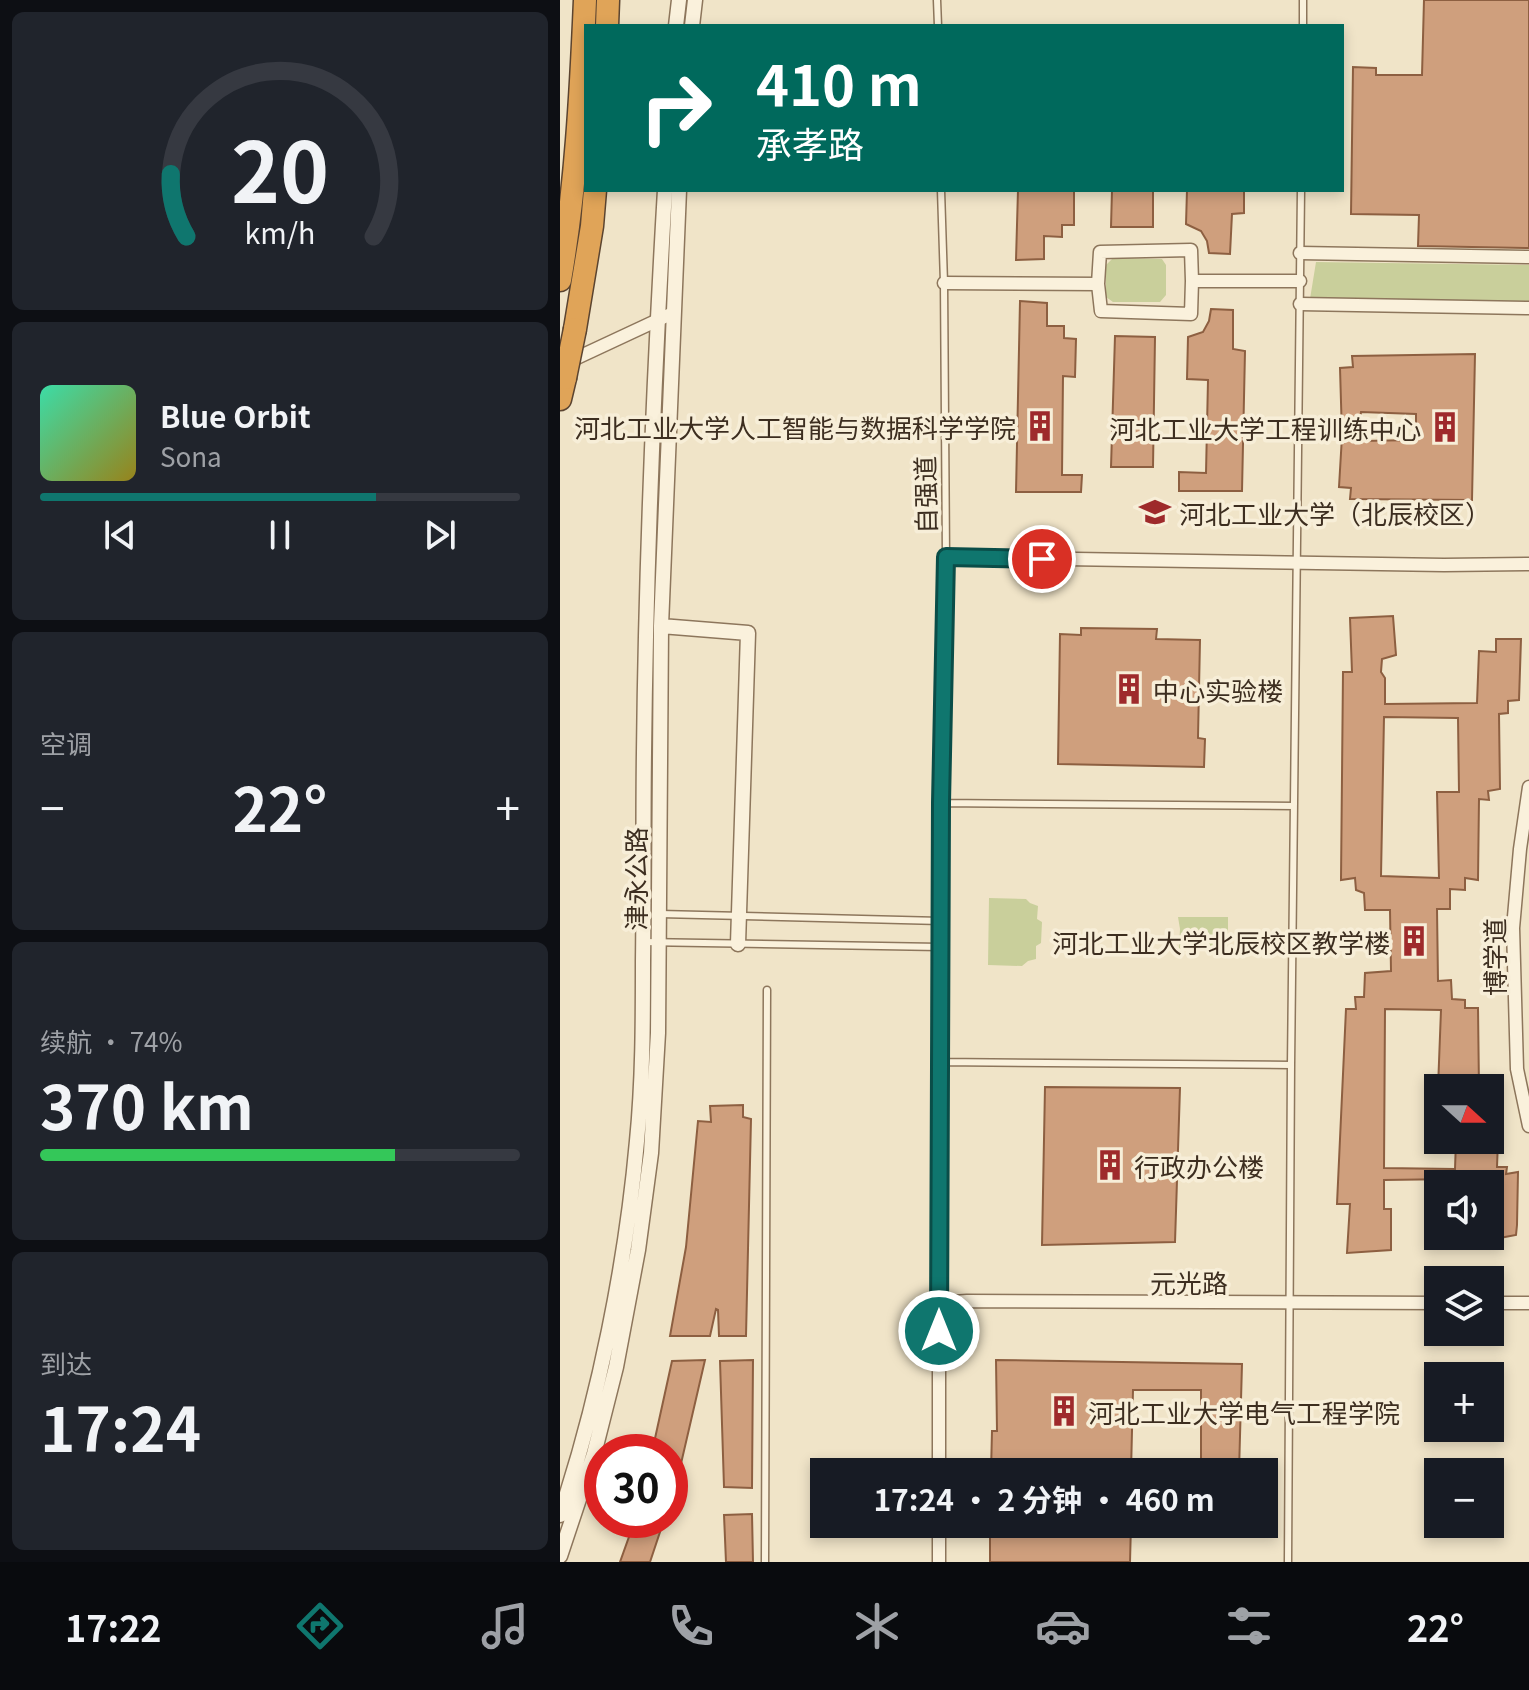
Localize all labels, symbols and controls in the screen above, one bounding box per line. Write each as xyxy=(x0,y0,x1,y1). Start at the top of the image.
text: 410 m xyxy=(756,41,922,122)
icon: right xyxy=(624,56,728,160)
text: 20 xyxy=(231,106,329,227)
text: 承孝路 xyxy=(756,116,864,168)
text: km/h xyxy=(245,211,315,252)
text: Blue Orbit xyxy=(160,393,311,437)
place label: 河北工业大学人工智能与数据科学学院 xyxy=(574,408,1016,445)
building icon: 河北工业大学人工智能与数据科学学院 xyxy=(1023,409,1057,443)
place label: 河北工业大学工程训练中心 xyxy=(1109,409,1421,446)
building icon: 河北工业大学工程训练中心 xyxy=(1428,410,1462,444)
text: Sona xyxy=(160,437,222,474)
street label: 自强道 xyxy=(905,456,943,534)
place label: 河北工业大学（北辰校区） xyxy=(1179,494,1491,531)
school or university icon: 河北工业大学（北辰校区） xyxy=(1138,495,1172,529)
icon: previous xyxy=(98,513,142,557)
icon: pause xyxy=(258,513,302,557)
icon: next xyxy=(418,513,462,557)
pin xyxy=(1008,525,1076,593)
icon: arrive xyxy=(1020,537,1064,581)
place label: 中心实验楼 xyxy=(1153,671,1283,708)
building icon: 中心实验楼 xyxy=(1112,672,1146,706)
text: 空调 xyxy=(40,724,92,761)
text: 22° xyxy=(232,762,328,849)
text: − xyxy=(40,774,64,838)
text: + xyxy=(496,774,520,838)
street label: 津永公路 xyxy=(616,827,653,931)
street label: 博学道 xyxy=(1475,918,1512,996)
place label: 河北工业大学北辰校区教学楼 xyxy=(1052,923,1390,960)
building icon: 河北工业大学北辰校区教学楼 xyxy=(1397,924,1431,958)
text: 续航 · 74% xyxy=(40,1022,182,1059)
text: 370 km xyxy=(40,1060,254,1147)
north arrow xyxy=(1424,1074,1504,1154)
map controls xyxy=(1424,1074,1504,1538)
place label: 行政办公楼 xyxy=(1134,1147,1264,1184)
building icon: 行政办公楼 xyxy=(1093,1148,1127,1182)
button: sound xyxy=(1424,1170,1504,1250)
street label: 元光路 xyxy=(1150,1263,1228,1300)
button: layers xyxy=(1424,1266,1504,1346)
position arrow xyxy=(897,1289,981,1373)
text: 到达 xyxy=(40,1344,92,1381)
button: + xyxy=(1424,1362,1504,1442)
text: 17:24 xyxy=(40,1382,201,1469)
place label: 河北工业大学电气工程学院 xyxy=(1088,1393,1400,1430)
building icon: 河北工业大学电气工程学院 xyxy=(1047,1394,1081,1428)
speed limit sign: 30 xyxy=(584,1434,688,1538)
button: − xyxy=(1424,1458,1504,1538)
text: 17:24 · 2 分钟 · 460 m xyxy=(873,1476,1215,1520)
icon: directions xyxy=(292,1598,348,1654)
icon: music xyxy=(477,1598,533,1654)
icon: phone xyxy=(663,1598,719,1654)
icon: climate xyxy=(849,1598,905,1654)
icon: car xyxy=(1035,1598,1091,1654)
icon: filters xyxy=(1221,1598,1277,1654)
text: 17:22 xyxy=(65,1600,162,1652)
text: 22° xyxy=(1407,1600,1464,1652)

